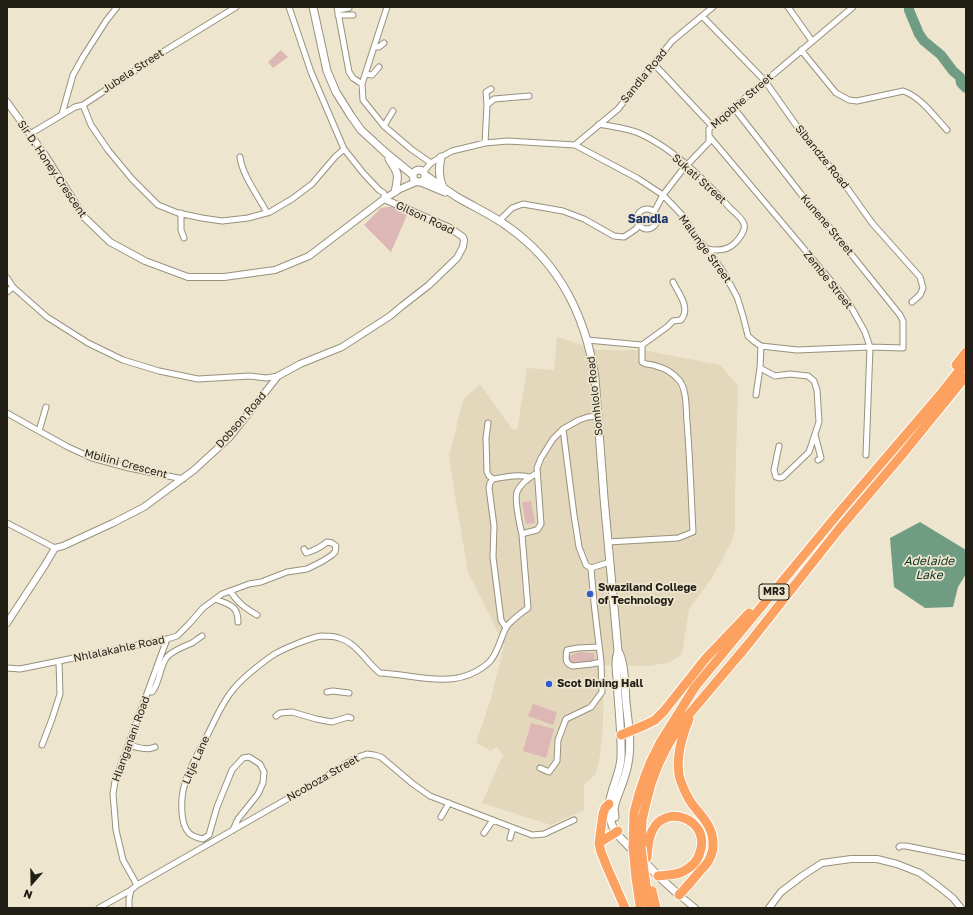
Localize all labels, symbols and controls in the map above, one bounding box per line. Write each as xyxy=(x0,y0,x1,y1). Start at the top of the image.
street label: Jubela Street xyxy=(100,46,166,96)
street label: Sandla Road xyxy=(618,46,670,106)
street label: Mqobhe Street xyxy=(708,70,776,132)
street label: Sir D. Honey Crescent xyxy=(14,118,90,220)
street label: Sibandze Road xyxy=(792,122,852,192)
street label: Sukati Street xyxy=(669,151,729,207)
street label: Kunene Street xyxy=(798,192,856,258)
street label: Gilson Road xyxy=(394,199,456,237)
district label: Sandla xyxy=(628,212,668,226)
street label: Malunge Street xyxy=(676,212,734,286)
street label: Zembe Street xyxy=(801,248,855,312)
street label: Somhlolo Road xyxy=(584,356,606,436)
street label: Dobson Road xyxy=(213,389,269,451)
street label: Mbilini Crescent xyxy=(83,447,169,481)
water label: Adelaide Lake xyxy=(904,554,954,582)
place label: Swaziland College of Technology xyxy=(598,581,697,607)
road number: MR3 xyxy=(759,584,789,600)
marker: Swaziland College of Technology xyxy=(585,589,595,599)
street label: Nhlalakahle Road xyxy=(72,633,166,665)
place label: Scot Dining Hall xyxy=(557,677,643,691)
marker: Scot Dining Hall xyxy=(544,679,554,689)
street label: Hlanganani Road xyxy=(109,694,153,784)
street label: Litje Lane xyxy=(180,734,212,786)
street label: Ncoboza Street xyxy=(284,752,362,804)
north arrow xyxy=(12,863,52,903)
text: N xyxy=(22,887,34,902)

